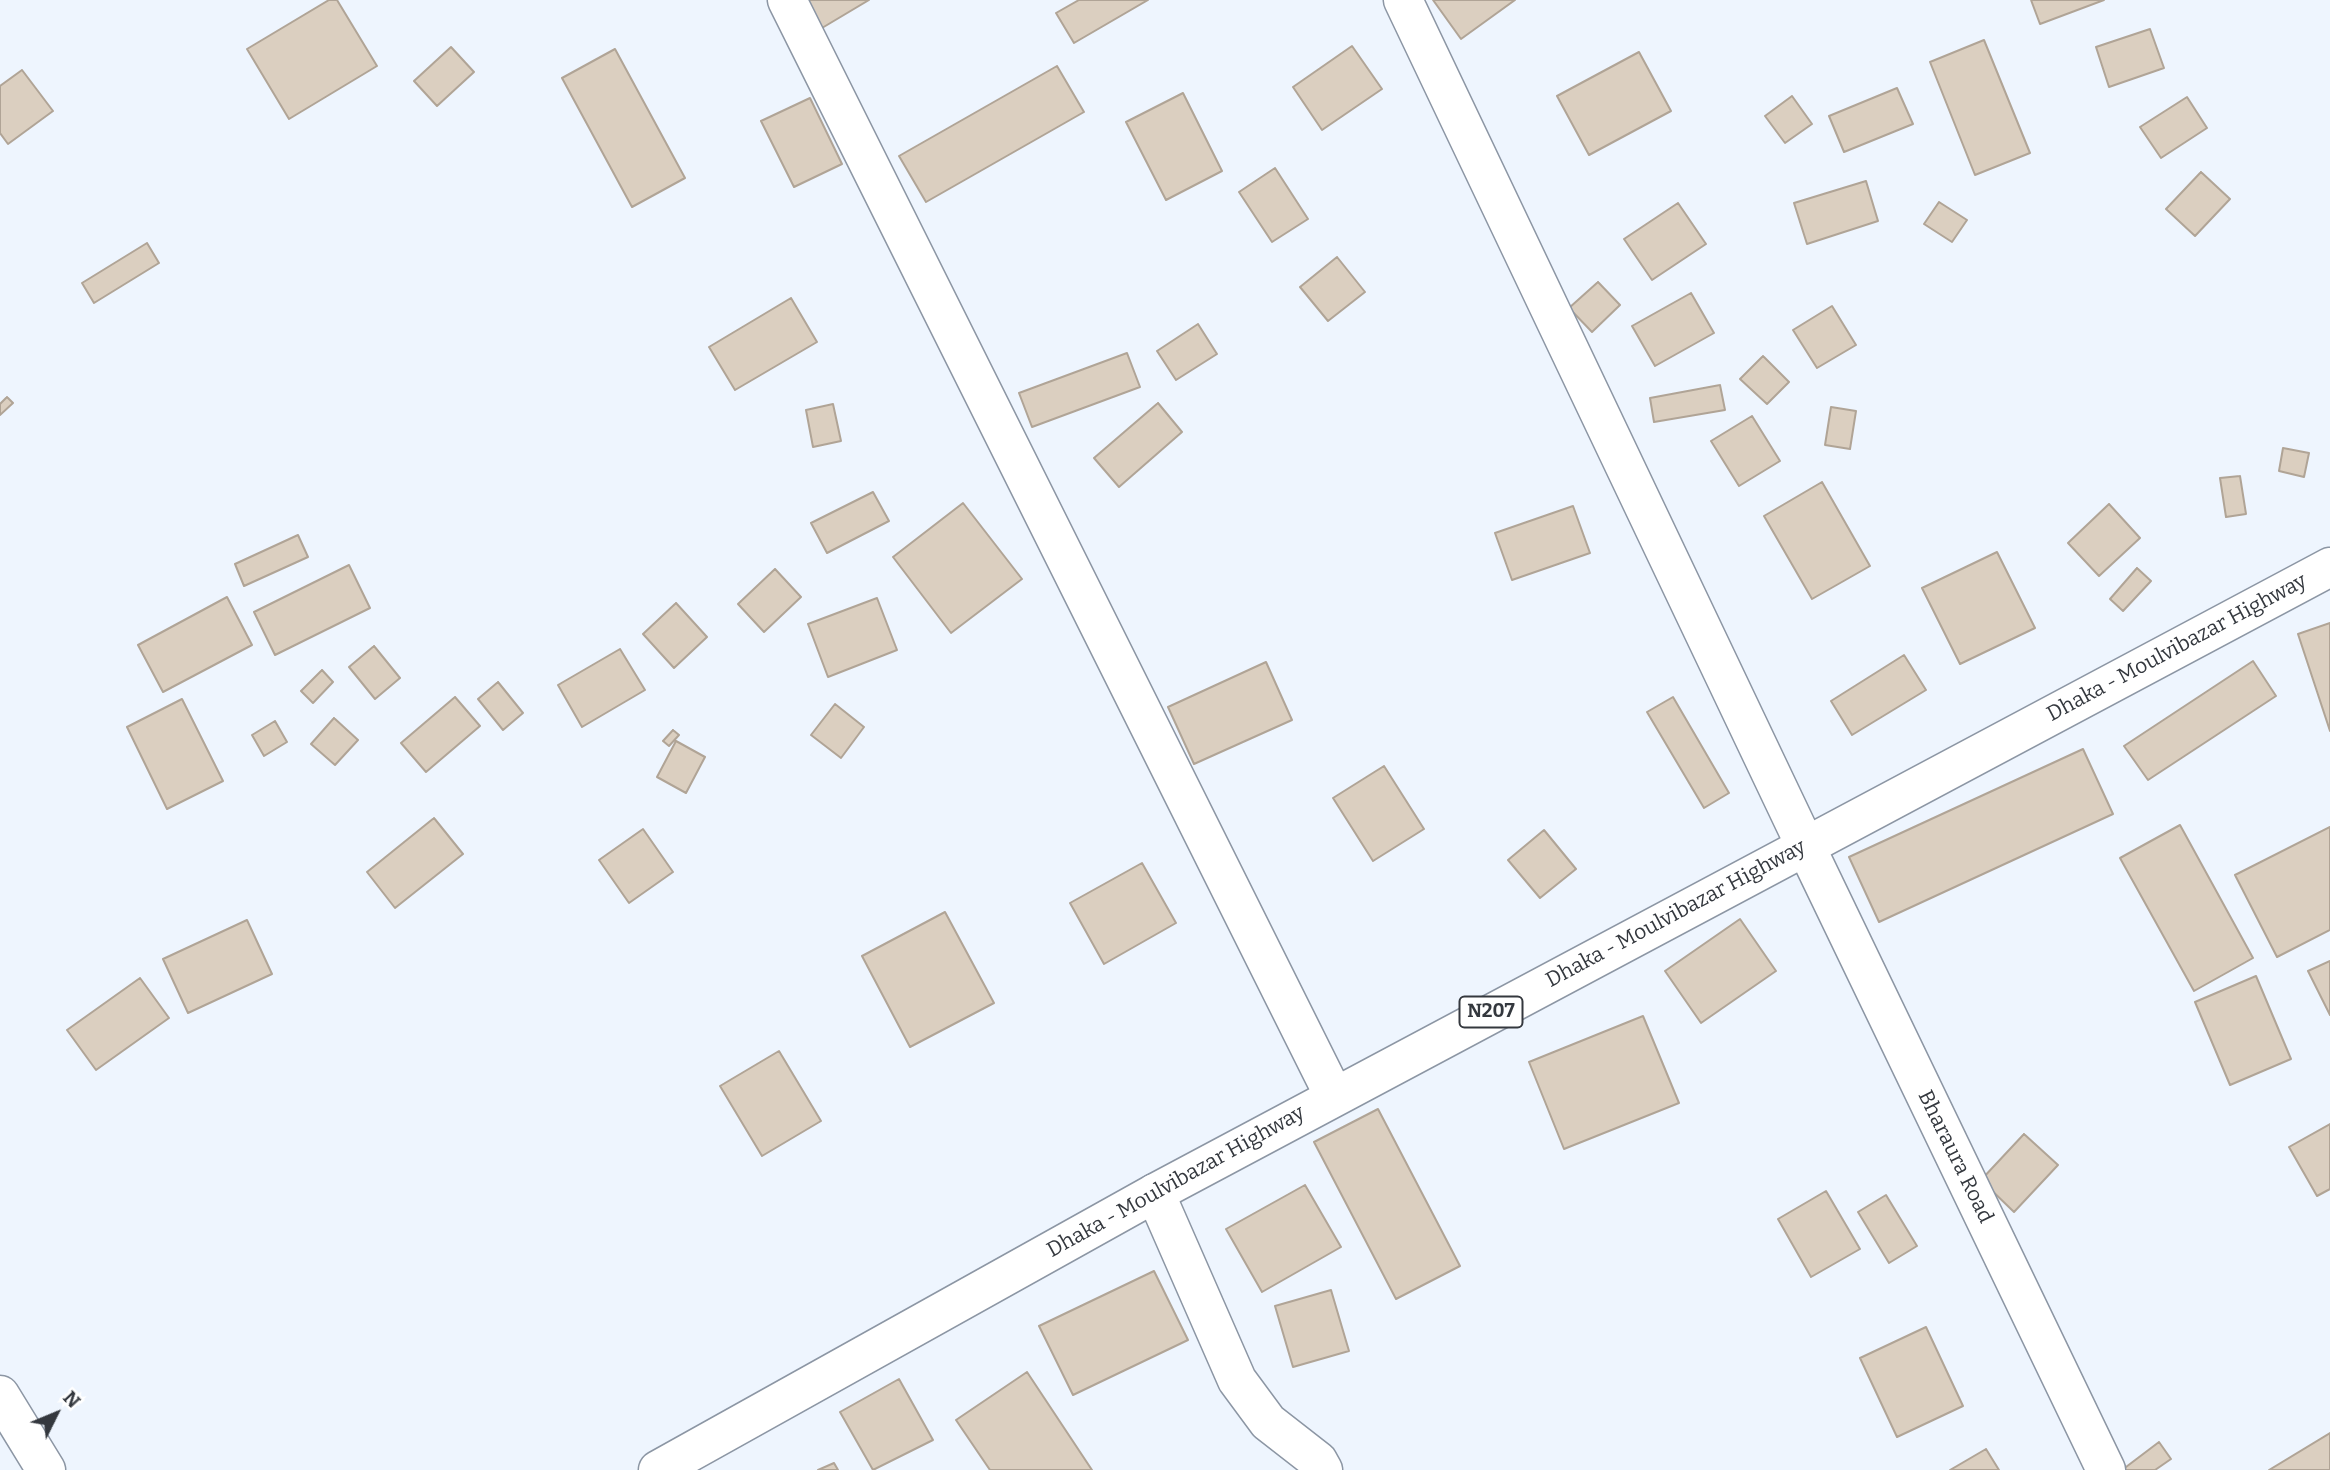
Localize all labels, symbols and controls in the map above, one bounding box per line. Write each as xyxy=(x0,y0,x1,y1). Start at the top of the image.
street label: Dhaka - Moulvibazar Highway xyxy=(2043,569,2311,727)
street label: Dhaka - Moulvibazar Highway xyxy=(1542,835,1810,993)
road number: N207 xyxy=(1460,996,1522,1028)
street label: Bharaura Road xyxy=(1912,1086,1998,1228)
street label: Dhaka - Moulvibazar Highway xyxy=(1043,1101,1309,1263)
north arrow xyxy=(21,1379,91,1449)
text: N xyxy=(58,1386,85,1413)

